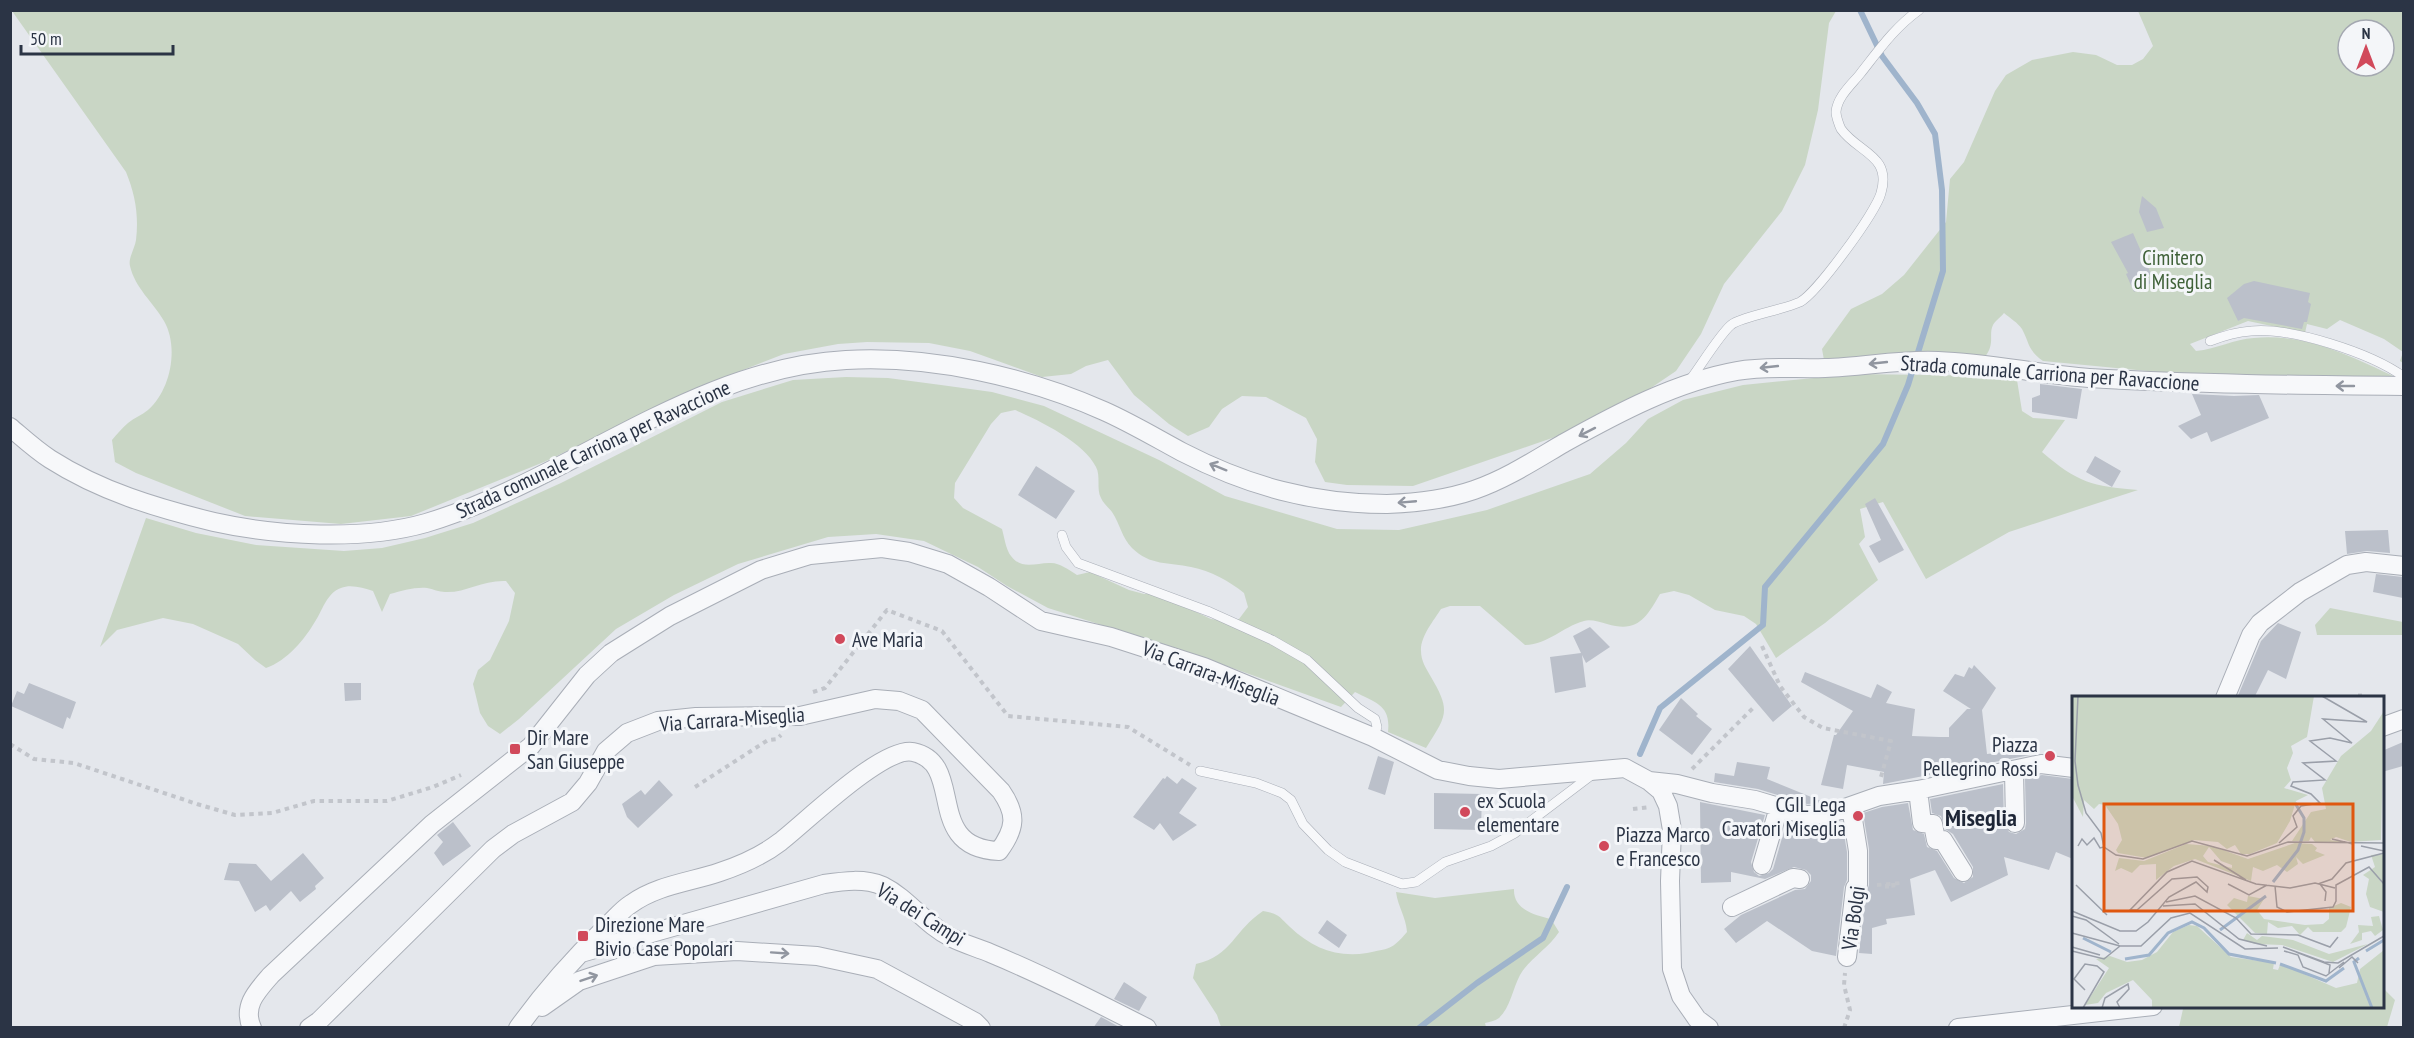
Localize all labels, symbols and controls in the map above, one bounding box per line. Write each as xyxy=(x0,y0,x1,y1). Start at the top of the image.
scale bar xyxy=(21,18,172,56)
north arrow xyxy=(2336,18,2396,78)
text: N xyxy=(2362,23,2370,43)
text: 50 m xyxy=(30,27,62,50)
park label: Cimitero di Miseglia xyxy=(2134,244,2212,295)
street label: Strada comunale Carriona per Ravaccione xyxy=(1900,349,2200,397)
one-way arrow xyxy=(1868,358,1888,369)
one-way arrow xyxy=(1759,362,1779,373)
street label: Strada comunale Carriona per Ravaccione xyxy=(452,373,734,525)
one-way arrow xyxy=(2336,380,2356,391)
one-way arrow xyxy=(1578,426,1596,438)
one-way arrow xyxy=(1209,461,1228,472)
one-way arrow xyxy=(1398,497,1418,508)
place label: Ave Maria xyxy=(852,626,923,653)
marker: Ave Maria xyxy=(833,632,847,646)
street label: Via Carrara-Miseglia xyxy=(1137,634,1284,712)
inset map xyxy=(2072,696,2384,1008)
street label: Via Carrara-Miseglia xyxy=(657,700,806,738)
place label: Dir Mare San Giuseppe xyxy=(527,724,625,775)
place label: Piazza Pellegrino Rossi xyxy=(1923,731,2038,782)
marker: Dir Mare San Giuseppe xyxy=(508,742,522,756)
marker: Piazza Pellegrino Rossi xyxy=(2043,749,2057,763)
place label: ex Scuola elementare xyxy=(1477,787,1559,838)
place label: CGIL Lega Cavatori Miseglia xyxy=(1722,791,1846,842)
district label: Miseglia xyxy=(1945,802,2017,833)
marker: ex Scuola elementare xyxy=(1458,805,1472,819)
marker: CGIL Lega Cavatori Miseglia xyxy=(1851,809,1865,823)
place label: Piazza Marco e Francesco xyxy=(1616,821,1710,872)
marker: Piazza Marco e Francesco xyxy=(1597,839,1611,853)
street label: Via dei Campi xyxy=(871,876,970,952)
street label: Via Bolgi xyxy=(1835,884,1871,953)
place label: Direzione Mare Bivio Case Popolari xyxy=(595,911,733,962)
marker: Direzione Mare Bivio Case Popolari xyxy=(576,929,590,943)
one-way arrow xyxy=(770,948,790,959)
one-way arrow xyxy=(579,971,598,982)

